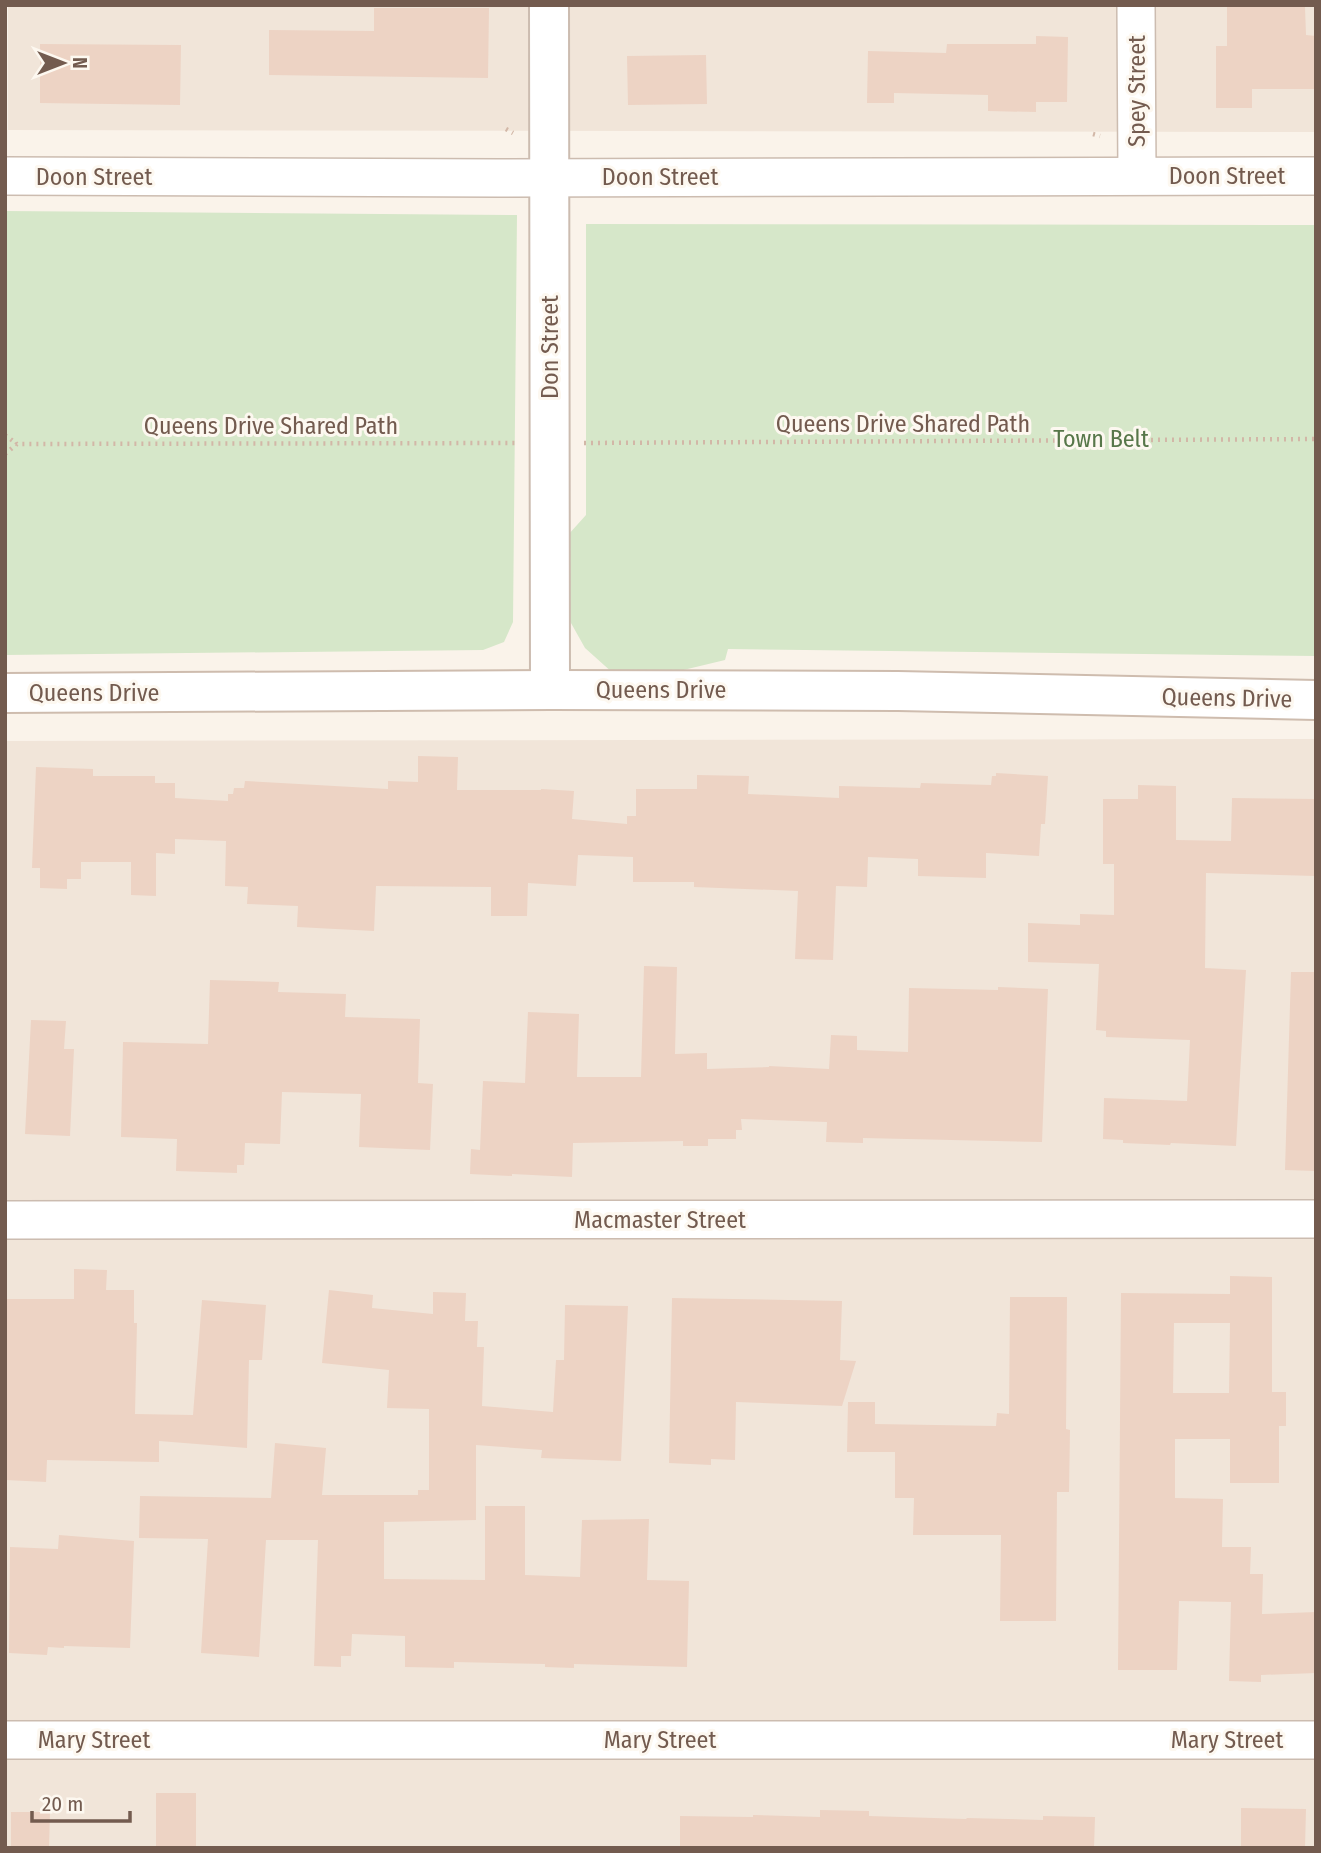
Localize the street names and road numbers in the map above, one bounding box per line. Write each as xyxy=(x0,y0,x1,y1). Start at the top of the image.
street label: Spey Street xyxy=(1123,35,1151,147)
street label: Doon Street xyxy=(1169,162,1285,190)
street label: Doon Street xyxy=(36,163,152,191)
street label: Doon Street xyxy=(602,163,718,191)
street label: Don Street xyxy=(536,295,564,399)
street label: Queens Drive Shared Path xyxy=(776,410,1030,438)
street label: Queens Drive Shared Path xyxy=(144,412,398,440)
street label: Queens Drive xyxy=(596,676,726,704)
street label: Queens Drive xyxy=(29,679,159,707)
street label: Queens Drive xyxy=(1161,683,1293,713)
street label: Macmaster Street xyxy=(574,1206,746,1234)
street label: Mary Street xyxy=(38,1726,150,1754)
street label: Mary Street xyxy=(604,1726,716,1754)
street label: Mary Street xyxy=(1171,1726,1283,1754)

